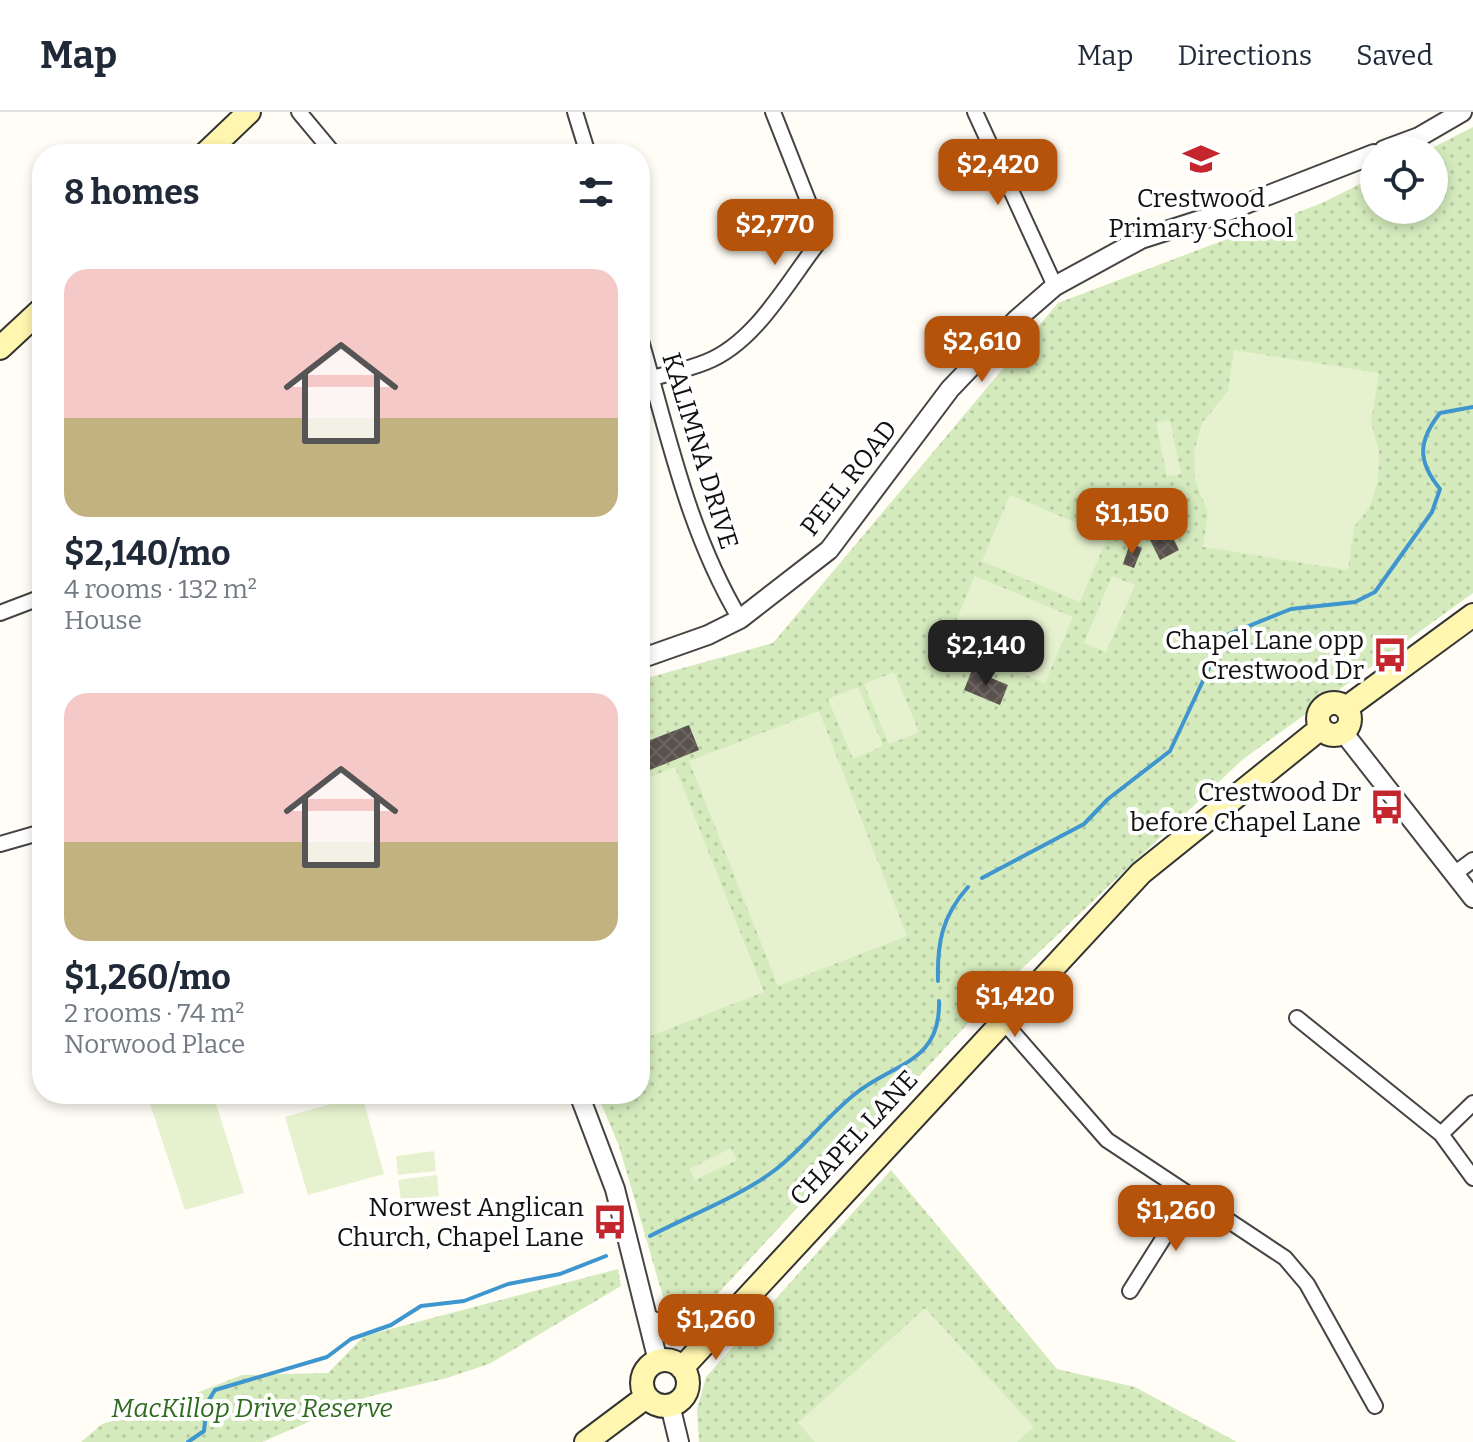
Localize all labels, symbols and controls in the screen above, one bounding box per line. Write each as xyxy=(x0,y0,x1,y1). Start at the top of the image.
text: Map xyxy=(40,32,117,78)
text: Map xyxy=(1077,39,1133,72)
text: Directions xyxy=(1177,39,1312,72)
text: Saved xyxy=(1356,39,1433,72)
map controls xyxy=(1360,136,1448,224)
button: locate xyxy=(1360,136,1448,224)
pin: $2,420 xyxy=(933,139,1063,207)
school or university icon: Crestwood Primary School xyxy=(1182,140,1220,178)
text: $2,420 xyxy=(956,149,1040,180)
icon: filters xyxy=(574,170,618,214)
text: 8 homes xyxy=(64,172,200,213)
place label: Crestwood Primary School xyxy=(1108,183,1294,244)
pin: $2,770 xyxy=(710,199,840,267)
text: $2,770 xyxy=(735,209,815,240)
pin: $2,610 xyxy=(917,316,1047,384)
icon: home xyxy=(269,321,413,465)
text: $2,610 xyxy=(943,326,1021,357)
street label: KALIMNA DRIVE xyxy=(655,349,745,553)
street label: PEEL ROAD xyxy=(794,414,904,542)
pin: $1,150 xyxy=(1067,488,1197,556)
text: $1,150 xyxy=(1095,498,1169,529)
text: $2,140/mo xyxy=(64,533,231,574)
text: 4 rooms · 132 m² xyxy=(64,574,257,605)
text: House xyxy=(64,605,142,636)
pin: $2,140 xyxy=(921,620,1051,688)
place label: Chapel Lane opp Crestwood Dr xyxy=(1165,625,1364,686)
text: $2,140 xyxy=(946,630,1026,661)
bus stop icon: Chapel Lane opp Crestwood Dr xyxy=(1371,636,1409,674)
icon: home xyxy=(269,745,413,889)
place label: Crestwood Dr before Chapel Lane xyxy=(1130,777,1361,838)
bus stop icon: Crestwood Dr before Chapel Lane xyxy=(1368,788,1406,826)
text: $1,260/mo xyxy=(64,957,231,998)
pin: $1,420 xyxy=(950,971,1080,1039)
text: $1,420 xyxy=(975,981,1055,1012)
text: 2 rooms · 74 m² xyxy=(64,998,244,1029)
text: Norwood Place xyxy=(64,1029,245,1060)
street label: CHAPEL LANE xyxy=(784,1064,924,1212)
pin: $1,260 xyxy=(1111,1185,1241,1253)
place label: Norwest Anglican Church, Chapel Lane xyxy=(337,1192,585,1253)
text: $1,260 xyxy=(1136,1195,1216,1226)
bus stop icon: Norwest Anglican Church, Chapel Lane xyxy=(591,1203,629,1241)
pin: $1,260 xyxy=(651,1294,781,1362)
text: $1,260 xyxy=(676,1304,756,1335)
park label: MacKillop Drive Reserve xyxy=(111,1393,393,1424)

